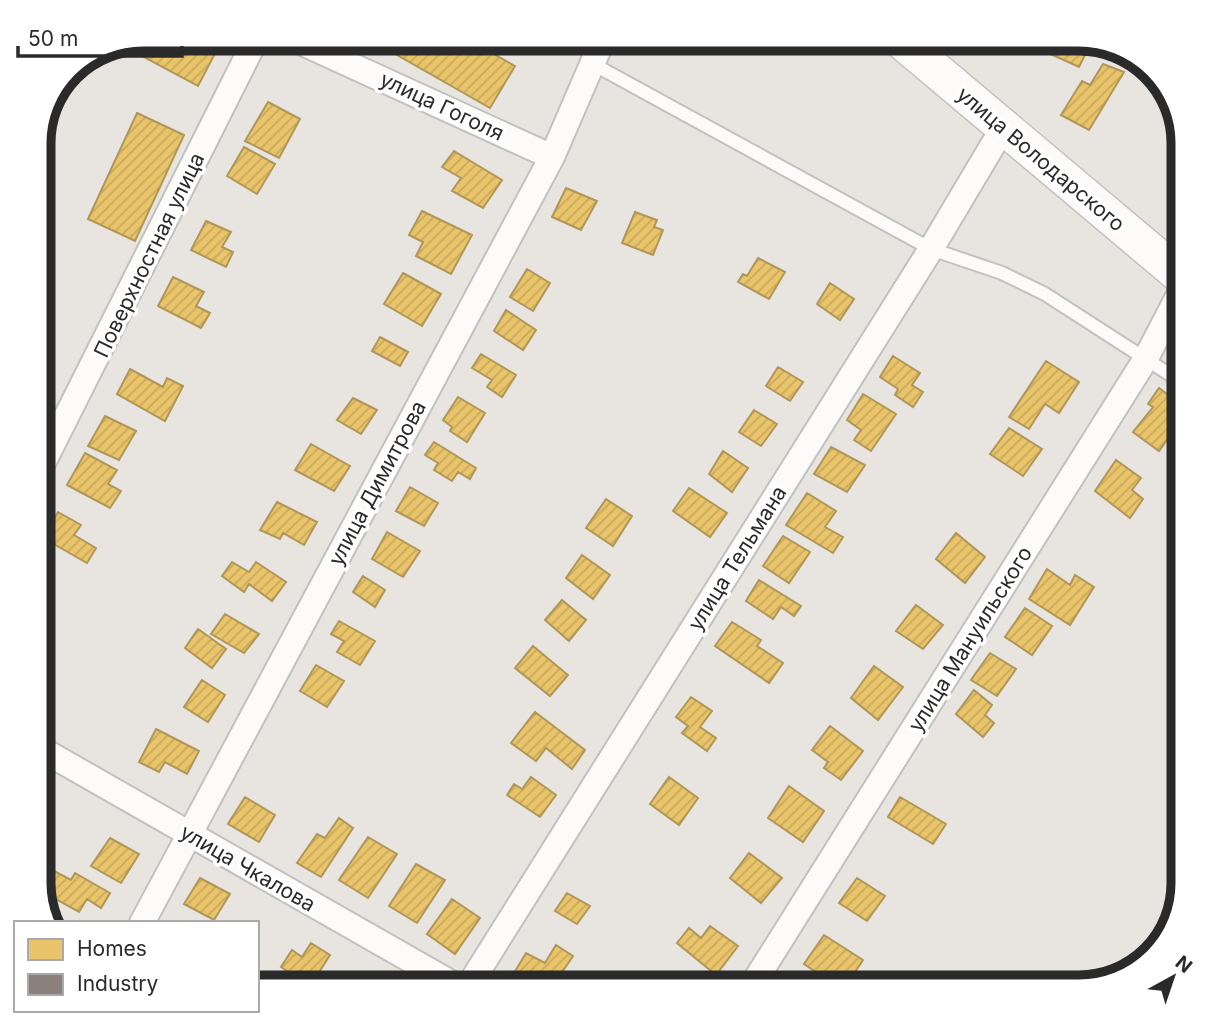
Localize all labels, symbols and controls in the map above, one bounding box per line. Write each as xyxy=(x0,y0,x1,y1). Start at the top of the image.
scale bar xyxy=(18,14,182,58)
text: 50 m xyxy=(28,26,78,51)
street label: улица Гоголя xyxy=(376,66,508,146)
street label: улица Володарского xyxy=(952,82,1130,236)
street label: Поверхностная улица xyxy=(89,149,209,361)
street label: улица Димитрова xyxy=(323,396,431,570)
street label: улица Тельмана xyxy=(682,481,792,635)
street label: улица Мануильского xyxy=(903,542,1037,736)
street label: улица Чкалова xyxy=(176,819,320,917)
legend xyxy=(14,921,259,1012)
text: Homes xyxy=(77,936,147,961)
north arrow xyxy=(1138,942,1208,1012)
text: N xyxy=(1171,951,1197,978)
text: Industry xyxy=(77,971,159,996)

